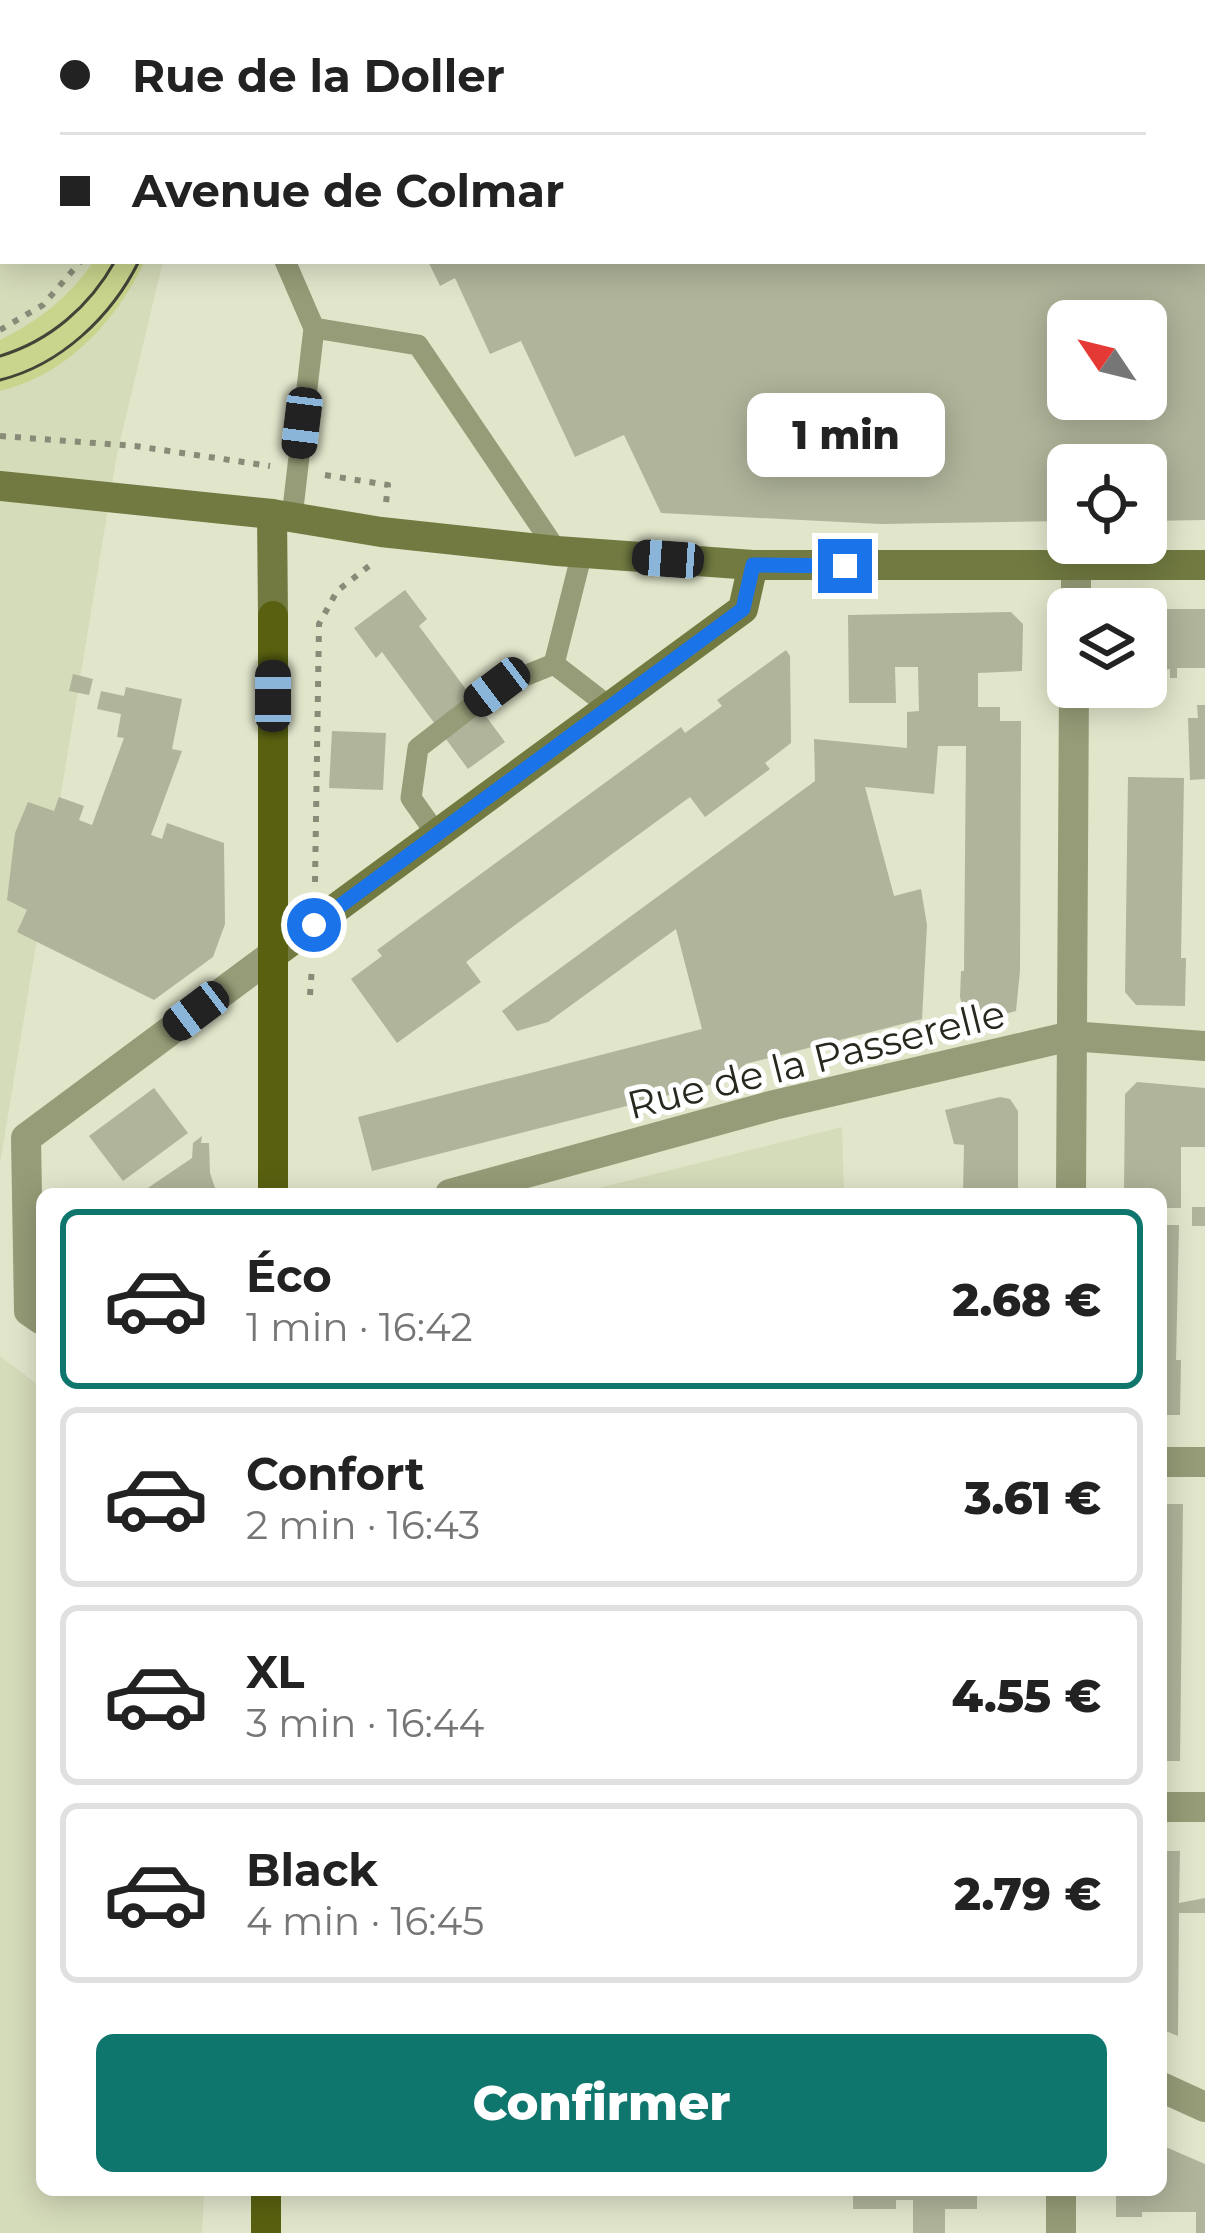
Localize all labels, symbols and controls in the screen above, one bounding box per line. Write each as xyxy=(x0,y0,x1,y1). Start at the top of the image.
text: Rue de la Doller xyxy=(132,48,505,103)
text: Avenue de Colmar xyxy=(132,163,564,218)
north arrow xyxy=(1047,300,1167,420)
map controls xyxy=(1047,300,1167,708)
car xyxy=(280,385,324,461)
callout: 1 min xyxy=(746,392,944,476)
text: 1 min xyxy=(792,411,900,459)
button: locate xyxy=(1047,444,1167,564)
car xyxy=(631,539,705,579)
route end xyxy=(818,539,872,593)
button: layers xyxy=(1047,588,1167,708)
car xyxy=(457,651,537,723)
car xyxy=(255,660,291,732)
route start xyxy=(287,898,341,952)
car xyxy=(156,975,236,1047)
street label: Rue de la Passerelle xyxy=(622,989,1010,1129)
icon: car xyxy=(102,1245,210,1353)
text: Éco xyxy=(246,1248,332,1303)
text: 2.68 € xyxy=(952,1272,1101,1327)
text: 1 min · 16:42 xyxy=(246,1303,473,1351)
icon: car xyxy=(102,1443,210,1551)
text: Confort xyxy=(246,1446,425,1501)
text: 3.61 € xyxy=(964,1470,1101,1525)
text: 2 min · 16:43 xyxy=(246,1501,480,1549)
icon: car xyxy=(102,1641,210,1749)
text: XL xyxy=(246,1644,304,1699)
text: 4.55 € xyxy=(952,1668,1101,1723)
text: 3 min · 16:44 xyxy=(246,1699,484,1747)
icon: car xyxy=(102,1839,210,1947)
text: Black xyxy=(246,1842,378,1897)
text: 2.79 € xyxy=(954,1866,1101,1921)
text: 4 min · 16:45 xyxy=(246,1897,484,1945)
button: Confirmer xyxy=(96,2034,1107,2172)

